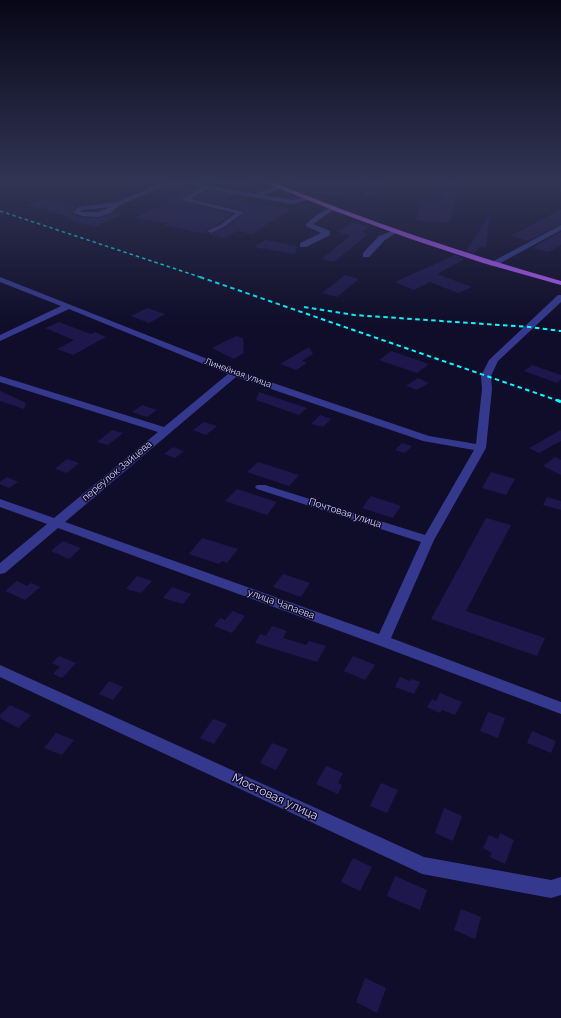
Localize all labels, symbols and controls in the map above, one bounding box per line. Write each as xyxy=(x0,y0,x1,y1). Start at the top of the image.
street label: Линейная улица xyxy=(203,356,273,390)
street label: переулок Зайцева xyxy=(80,438,154,504)
street label: Почтовая улица xyxy=(307,496,383,530)
street label: улица Чапаева xyxy=(246,586,316,622)
street label: Мостовая улица xyxy=(230,771,320,823)

